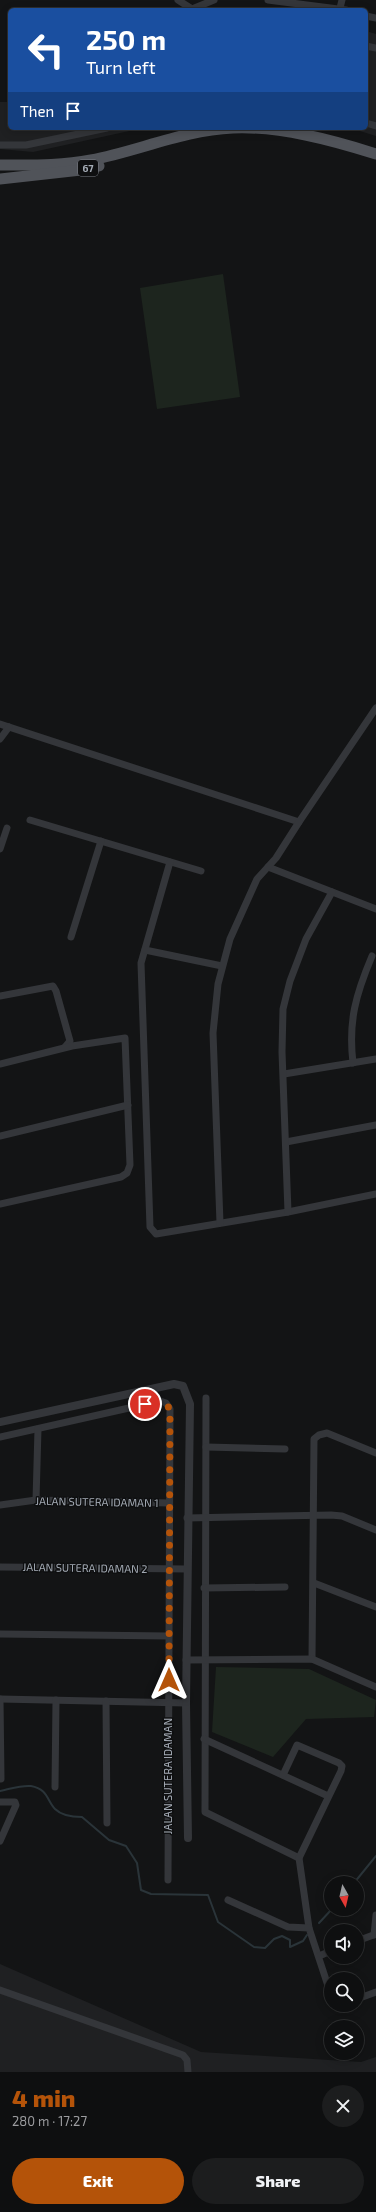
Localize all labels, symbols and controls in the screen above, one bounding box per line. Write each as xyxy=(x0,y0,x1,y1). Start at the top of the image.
text: 250 m xyxy=(86,22,166,56)
icon: left xyxy=(20,24,72,76)
text: Turn left xyxy=(86,56,156,78)
icon: arrive xyxy=(62,100,84,122)
text: Then xyxy=(20,102,54,120)
road number: 67 xyxy=(78,160,98,176)
pin xyxy=(128,1387,162,1421)
icon: arrive xyxy=(134,1393,156,1415)
street label: JALAN SUTERA IDAMAN 1 xyxy=(35,1494,159,1509)
street label: JALAN SUTERA IDAMAN 2 xyxy=(22,1560,148,1575)
position arrow xyxy=(148,1659,190,1701)
street label: JALAN SUTERA IDAMAN xyxy=(161,1718,174,1834)
north arrow xyxy=(324,1876,364,1916)
map controls xyxy=(324,1876,364,2060)
button: sound xyxy=(324,1924,364,1964)
button: search xyxy=(324,1972,364,2012)
button: layers xyxy=(324,2020,364,2060)
text: 4 min xyxy=(12,2083,76,2112)
button: close xyxy=(322,2085,364,2127)
text: 280 m · 17:27 xyxy=(12,2113,87,2129)
button: Exit xyxy=(12,2158,184,2204)
button: Share xyxy=(192,2158,364,2204)

